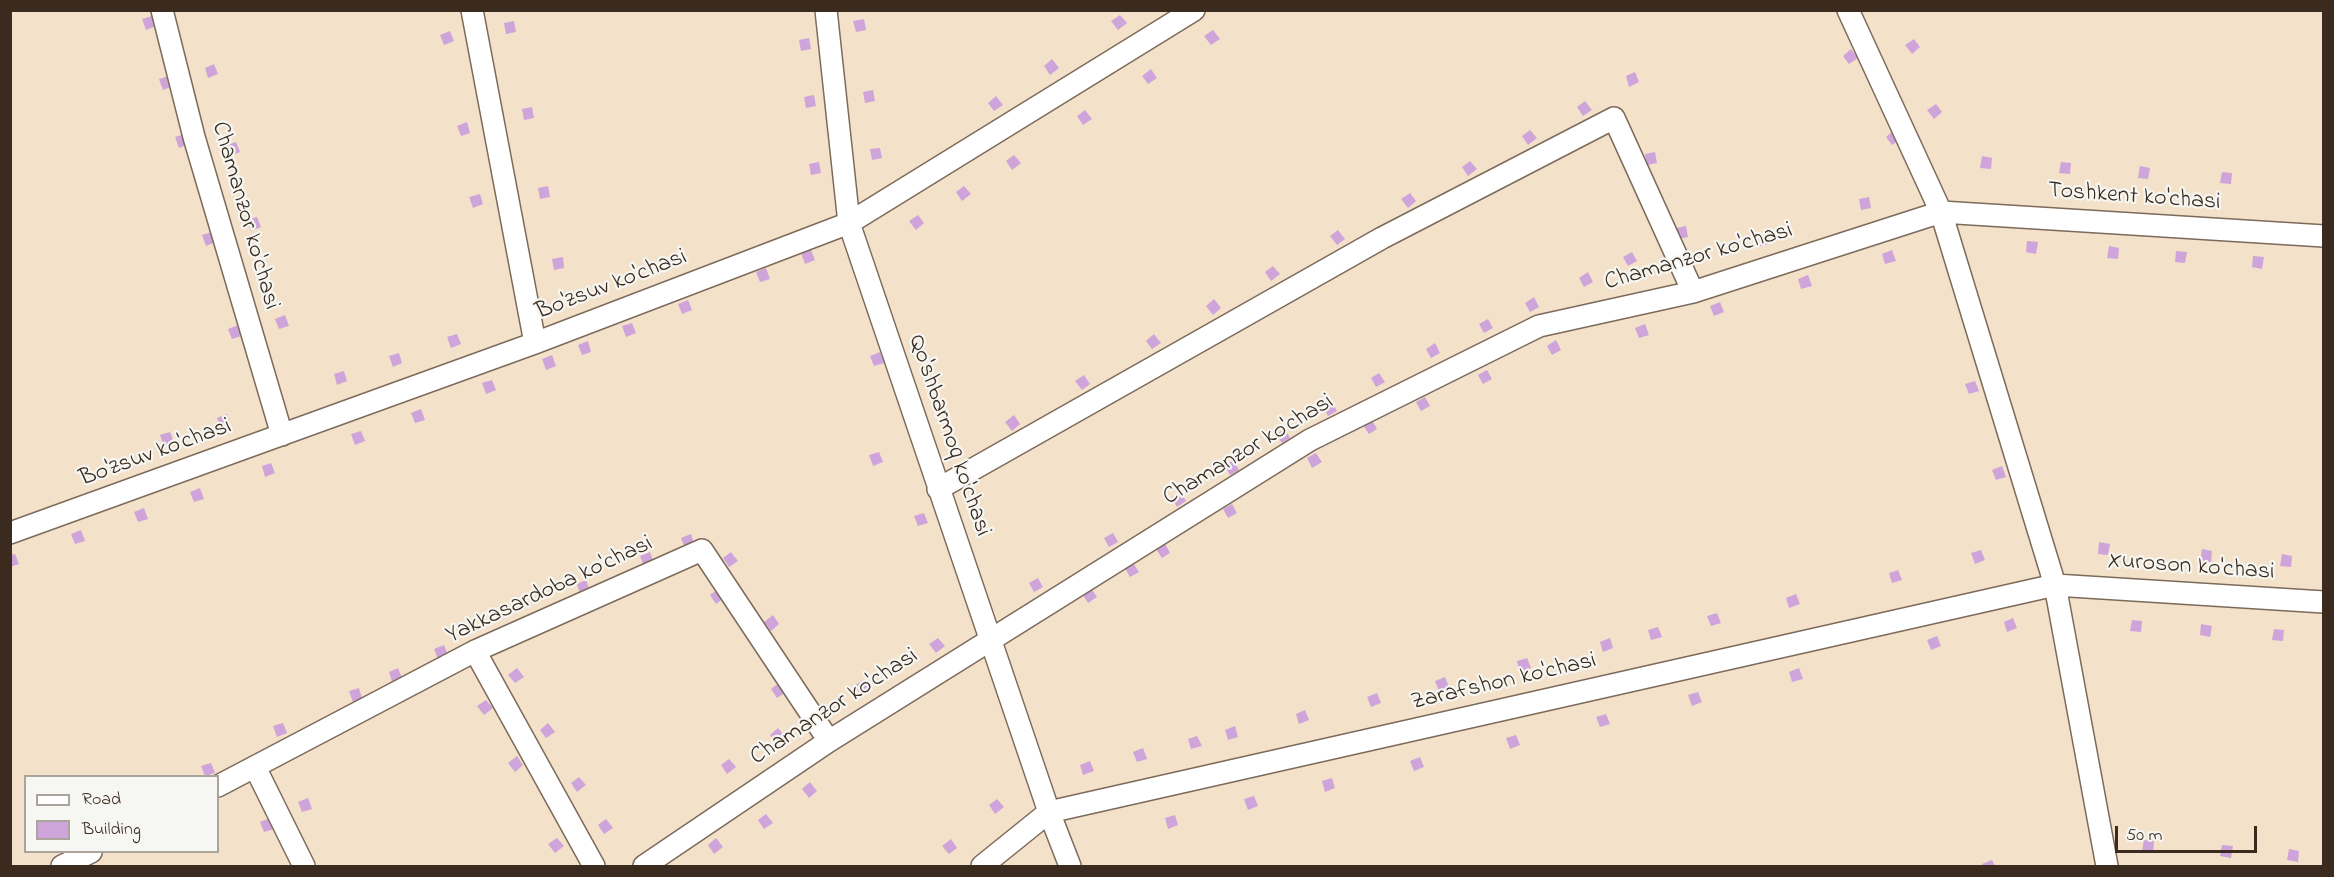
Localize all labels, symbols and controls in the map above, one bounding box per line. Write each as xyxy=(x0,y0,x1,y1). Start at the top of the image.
street label: Chamanzor ko'chasi xyxy=(203,119,285,313)
street label: Toshkent ko'chasi xyxy=(2047,178,2221,218)
street label: Chamanzor ko'chasi xyxy=(1602,217,1796,299)
street label: Bo'zsuv ko'chasi xyxy=(532,244,692,328)
street label: Qo'shbarmoq ko'chasi xyxy=(900,331,996,541)
street label: Chamanzor ko'chasi xyxy=(1158,389,1340,513)
street label: Bo'zsuv ko'chasi xyxy=(76,413,236,495)
street label: Yakkasardoba ko'chasi xyxy=(442,531,658,651)
street label: Xuroson ko'chasi xyxy=(2107,548,2275,588)
street label: Chamanzor ko'chasi xyxy=(746,643,924,773)
street label: Zarafshon ko'chasi xyxy=(1409,648,1599,718)
legend xyxy=(24,775,219,853)
text: Road xyxy=(82,787,121,813)
scale bar xyxy=(2118,814,2260,852)
text: Building xyxy=(82,817,141,843)
text: 50 m xyxy=(2126,823,2163,849)

